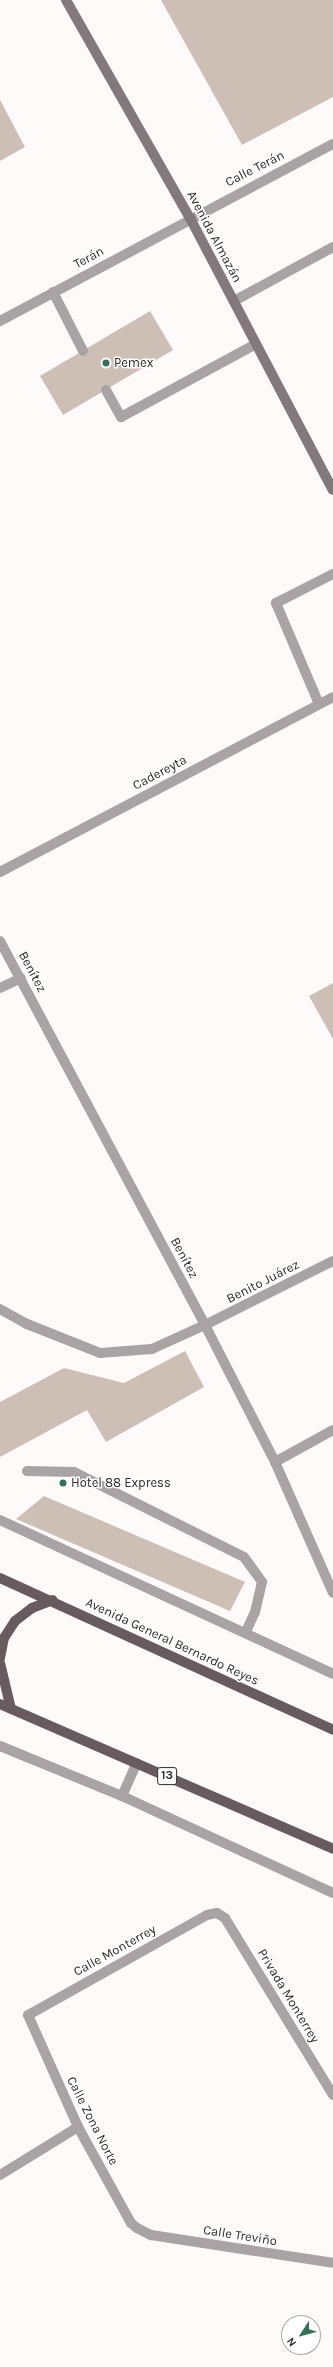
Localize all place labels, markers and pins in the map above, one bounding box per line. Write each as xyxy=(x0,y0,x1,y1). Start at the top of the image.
place label: Pemex xyxy=(114,355,153,371)
marker: Pemex xyxy=(101,358,111,368)
place label: Hotel 88 Express xyxy=(71,1475,171,1491)
marker: Hotel 88 Express xyxy=(58,1478,68,1488)

